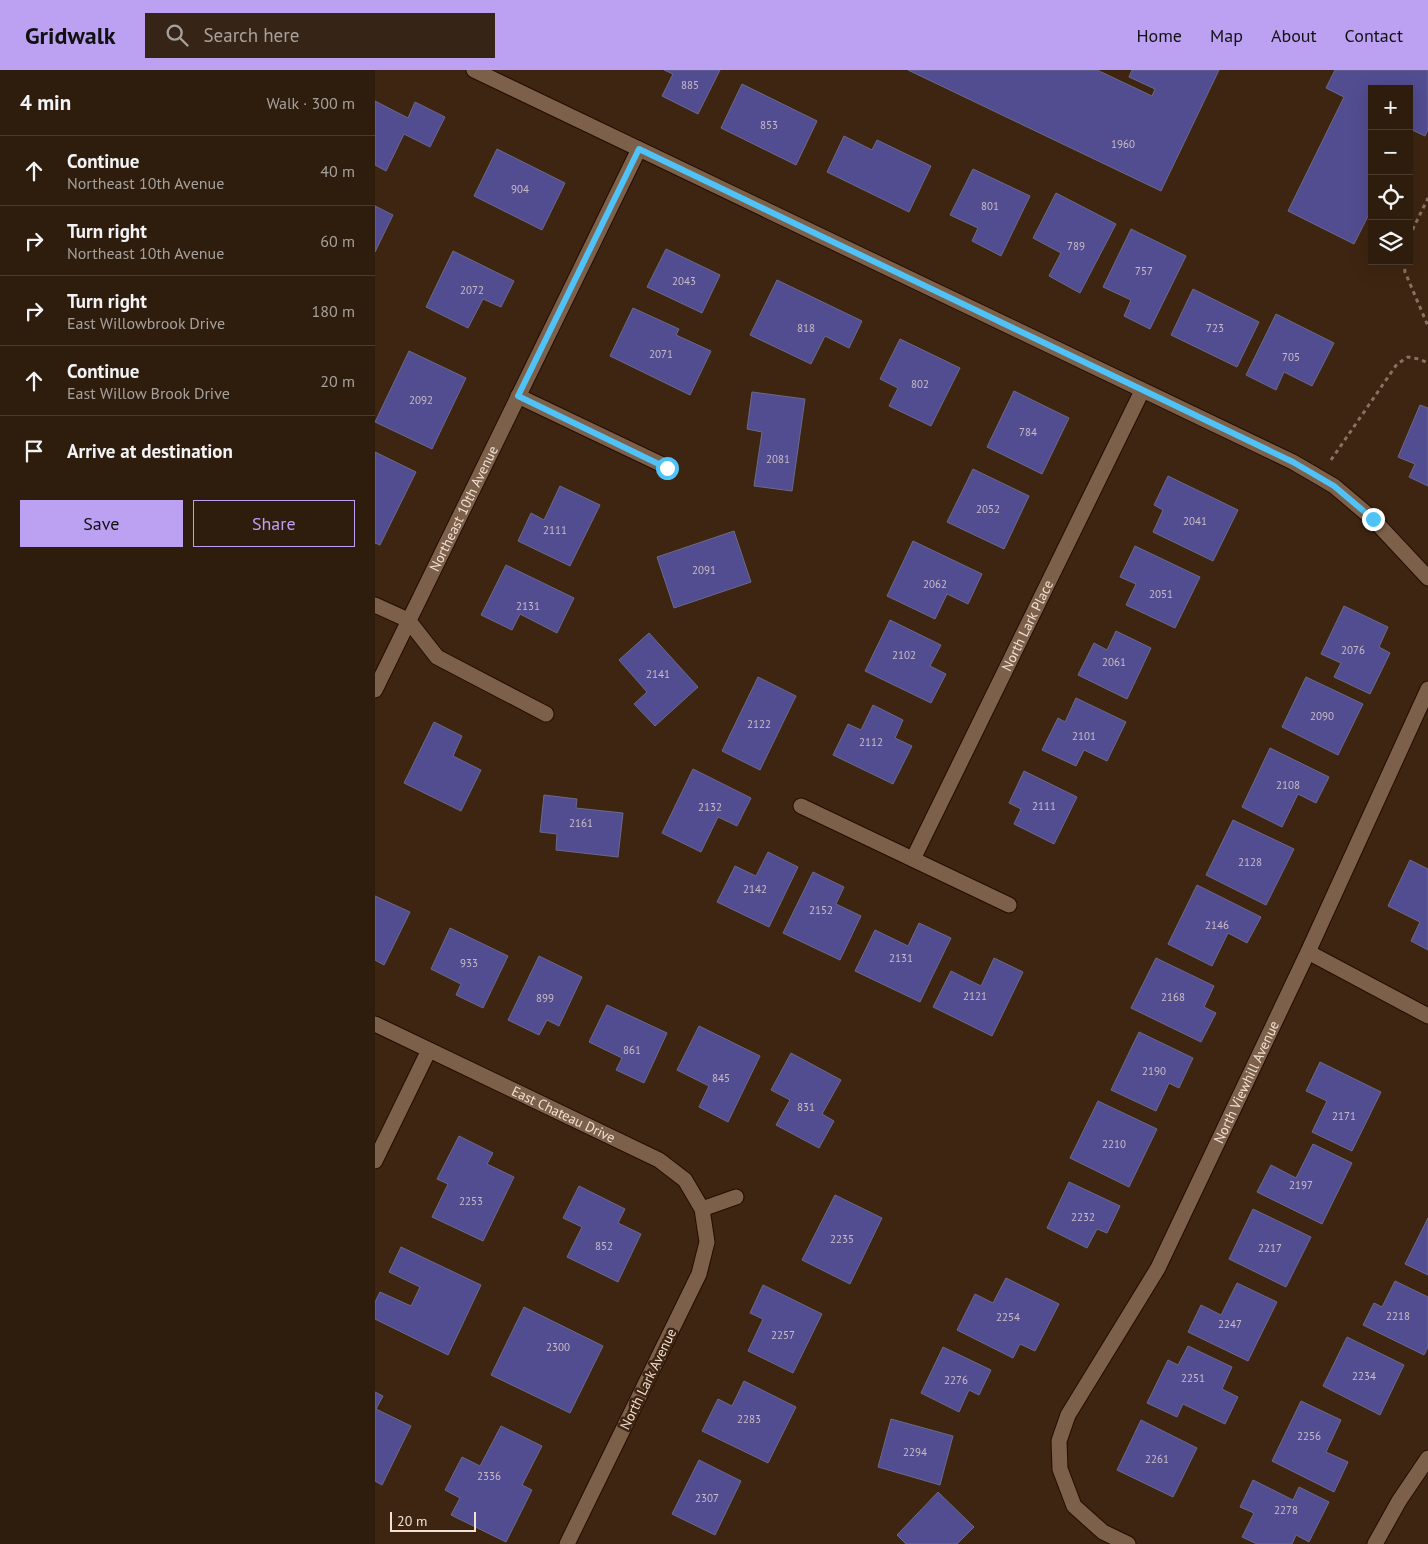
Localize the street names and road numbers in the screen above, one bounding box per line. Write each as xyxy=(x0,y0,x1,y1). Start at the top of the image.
street label: Northeast 10th Avenue xyxy=(425,443,502,574)
street label: North Lark Place xyxy=(997,577,1057,674)
street label: North Viewhill Avenue xyxy=(1210,1018,1283,1146)
street label: East Chateau Drive xyxy=(509,1082,618,1147)
street label: North Lark Avenue xyxy=(616,1326,680,1432)

